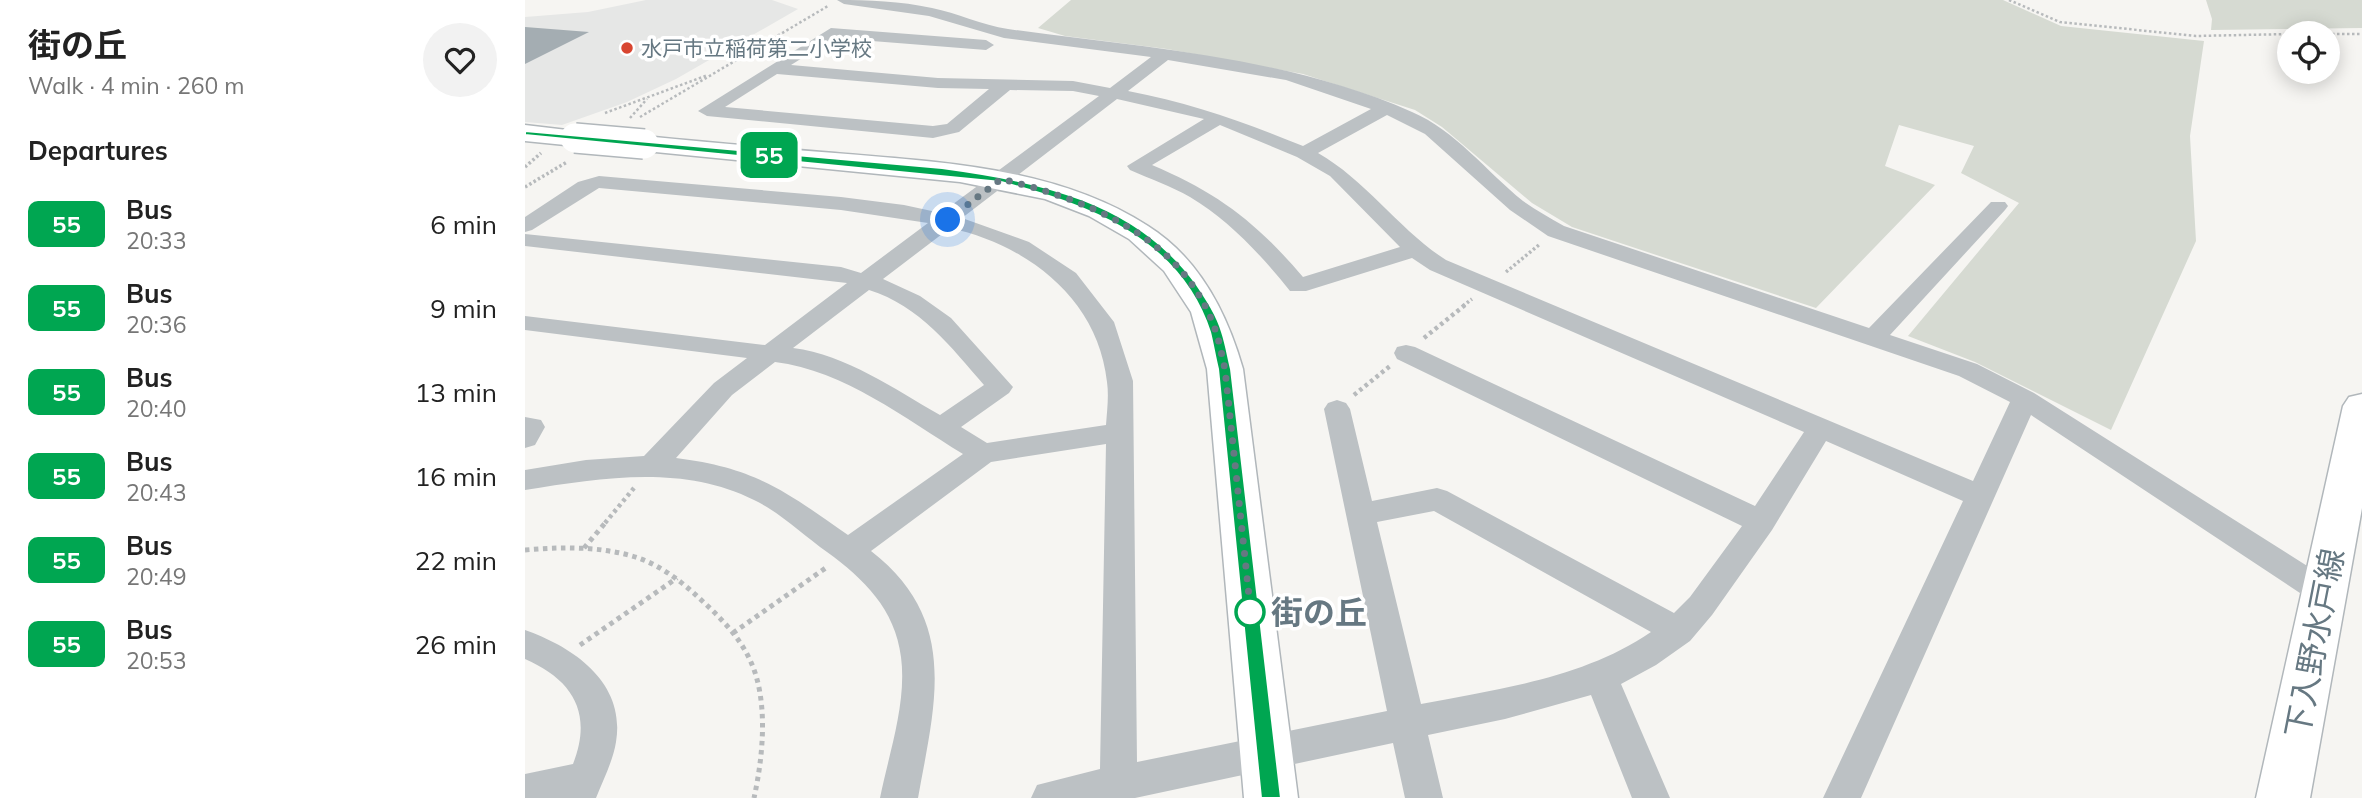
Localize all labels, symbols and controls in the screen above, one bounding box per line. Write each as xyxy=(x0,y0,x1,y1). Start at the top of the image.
map controls xyxy=(2277,21,2340,84)
button: locate xyxy=(2277,21,2340,84)
button: heart xyxy=(423,23,497,97)
text: 街の丘 xyxy=(28,24,127,65)
place label: 水戸市立稲荷第二小学校 xyxy=(641,35,872,61)
marker: 水戸市立稲荷第二小学校 xyxy=(619,40,635,56)
text: Walk · 4 min · 260 m xyxy=(28,71,245,100)
line badge: 55 xyxy=(737,132,801,178)
text: Departures xyxy=(28,134,168,167)
text: 55 xyxy=(755,140,783,170)
text: Bus xyxy=(126,193,172,226)
your location xyxy=(930,202,965,237)
text: 6 min xyxy=(430,208,497,241)
text: 55 xyxy=(52,209,81,239)
text: 20:33 xyxy=(126,226,186,255)
text: Bus xyxy=(126,277,172,310)
text: 9 min xyxy=(430,292,497,325)
text: 55 xyxy=(52,293,81,323)
text: 20:36 xyxy=(126,310,186,339)
text: Bus xyxy=(126,361,172,394)
text: 13 min xyxy=(415,376,497,409)
text: 55 xyxy=(52,377,81,407)
text: 20:40 xyxy=(126,394,186,423)
text: Bus xyxy=(126,445,172,478)
text: 16 min xyxy=(415,460,497,493)
text: 55 xyxy=(52,461,81,491)
text: 20:43 xyxy=(126,478,186,507)
text: Bus xyxy=(126,529,172,562)
text: 22 min xyxy=(415,544,497,577)
text: 55 xyxy=(52,545,81,575)
street label: 下入野水戸線 xyxy=(2276,545,2352,741)
text: 20:49 xyxy=(126,562,186,591)
place label: 街の丘 xyxy=(1271,592,1367,632)
marker: 街の丘 xyxy=(1235,597,1265,627)
text: Bus xyxy=(126,613,172,646)
text: 26 min xyxy=(415,628,497,661)
text: 55 xyxy=(52,629,81,659)
text: 20:53 xyxy=(126,646,186,675)

